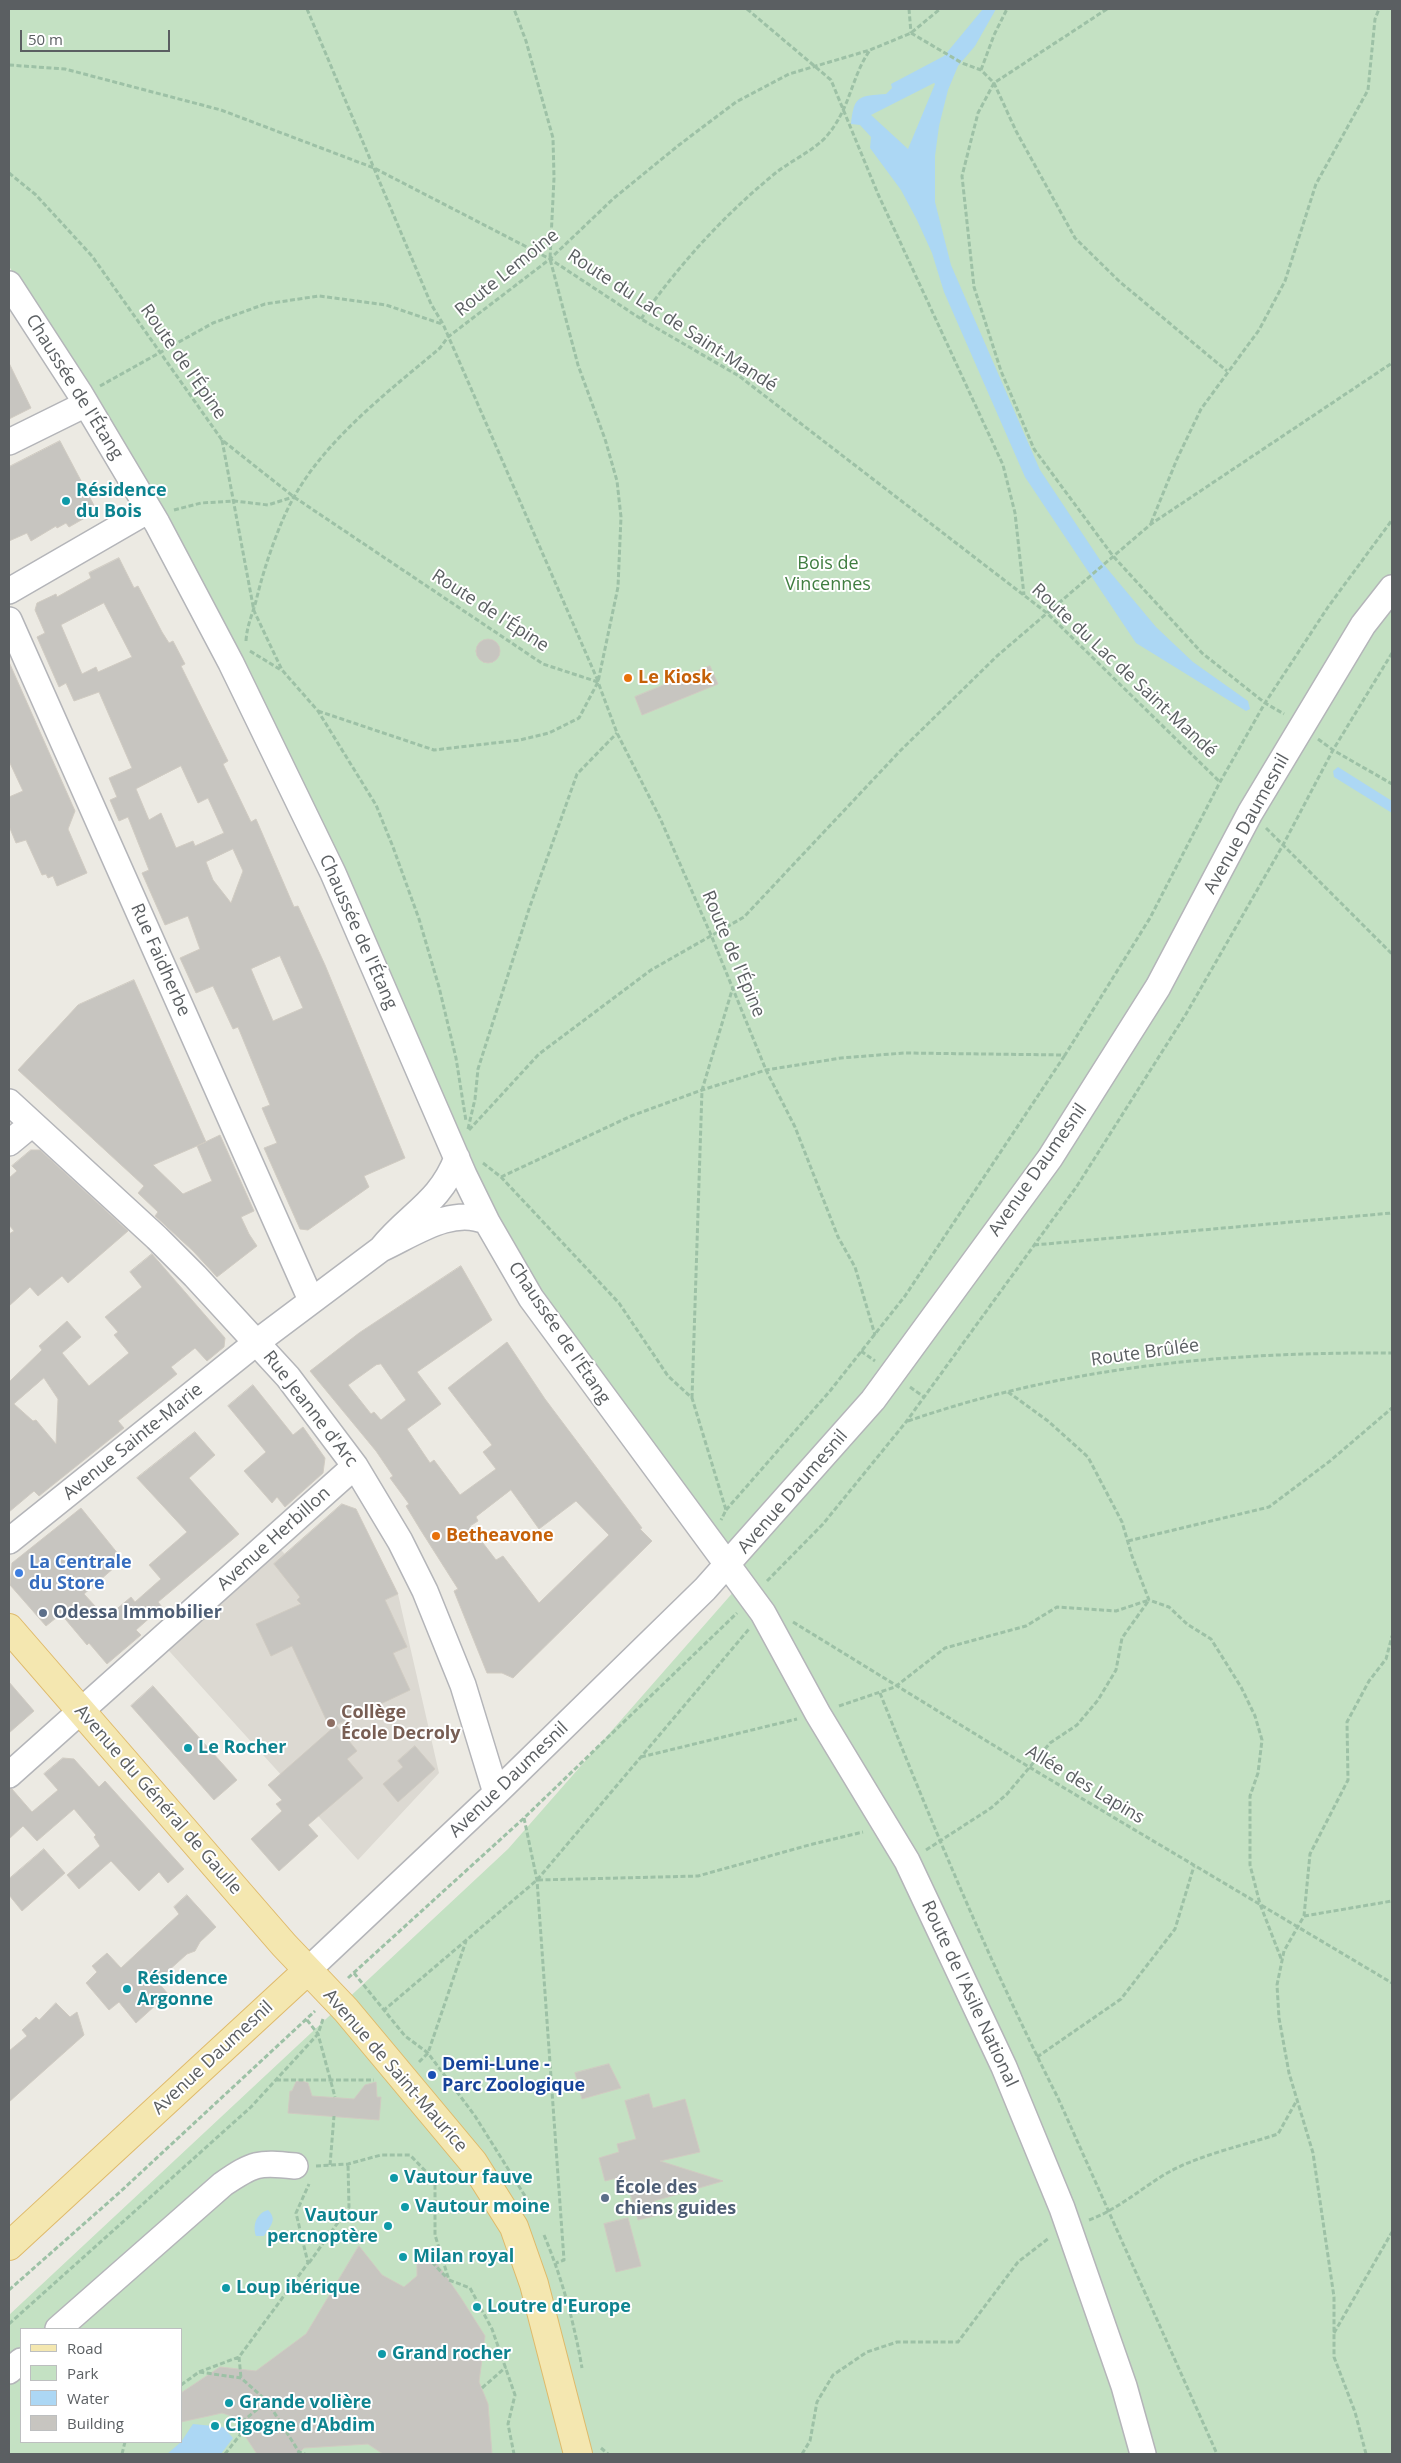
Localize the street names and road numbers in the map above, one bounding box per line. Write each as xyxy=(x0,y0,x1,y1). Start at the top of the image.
street label: Route Lemoine xyxy=(451,225,563,321)
street label: Route du Lac de Saint-Mandé xyxy=(563,245,781,397)
street label: Route de l'Épine xyxy=(135,300,231,424)
street label: Chaussée de l'Étang xyxy=(21,310,127,464)
street label: Route de l'Épine xyxy=(427,565,553,657)
street label: Route du Lac de Saint-Mandé xyxy=(1027,579,1221,763)
street label: Avenue Daumesnil xyxy=(1200,750,1294,898)
street label: Chaussée de l'Étang xyxy=(314,851,402,1013)
street label: Route de l'Épine xyxy=(697,888,769,1020)
street label: Rue Faidherbe xyxy=(125,900,195,1020)
street label: Avenue Daumesnil xyxy=(984,1100,1092,1240)
street label: Chaussée de l'Étang xyxy=(503,1258,615,1408)
street label: Route Brûlée xyxy=(1090,1335,1200,1371)
street label: Rue Jeanne d'Arc xyxy=(258,1347,362,1471)
street label: Avenue Sainte-Marie xyxy=(59,1379,207,1505)
street label: Avenue Daumesnil xyxy=(733,1426,853,1558)
street label: Avenue Herbillon xyxy=(213,1483,335,1595)
street label: Avenue du Général de Gaulle xyxy=(70,1701,246,1899)
street label: Avenue Daumesnil xyxy=(445,1718,573,1842)
street label: Allée des Lapins xyxy=(1022,1741,1148,1829)
street label: Route de l'Asile National xyxy=(916,1897,1022,2091)
street label: Avenue de Saint-Maurice xyxy=(318,1985,472,2157)
street label: Avenue Daumesnil xyxy=(148,1997,278,2119)

